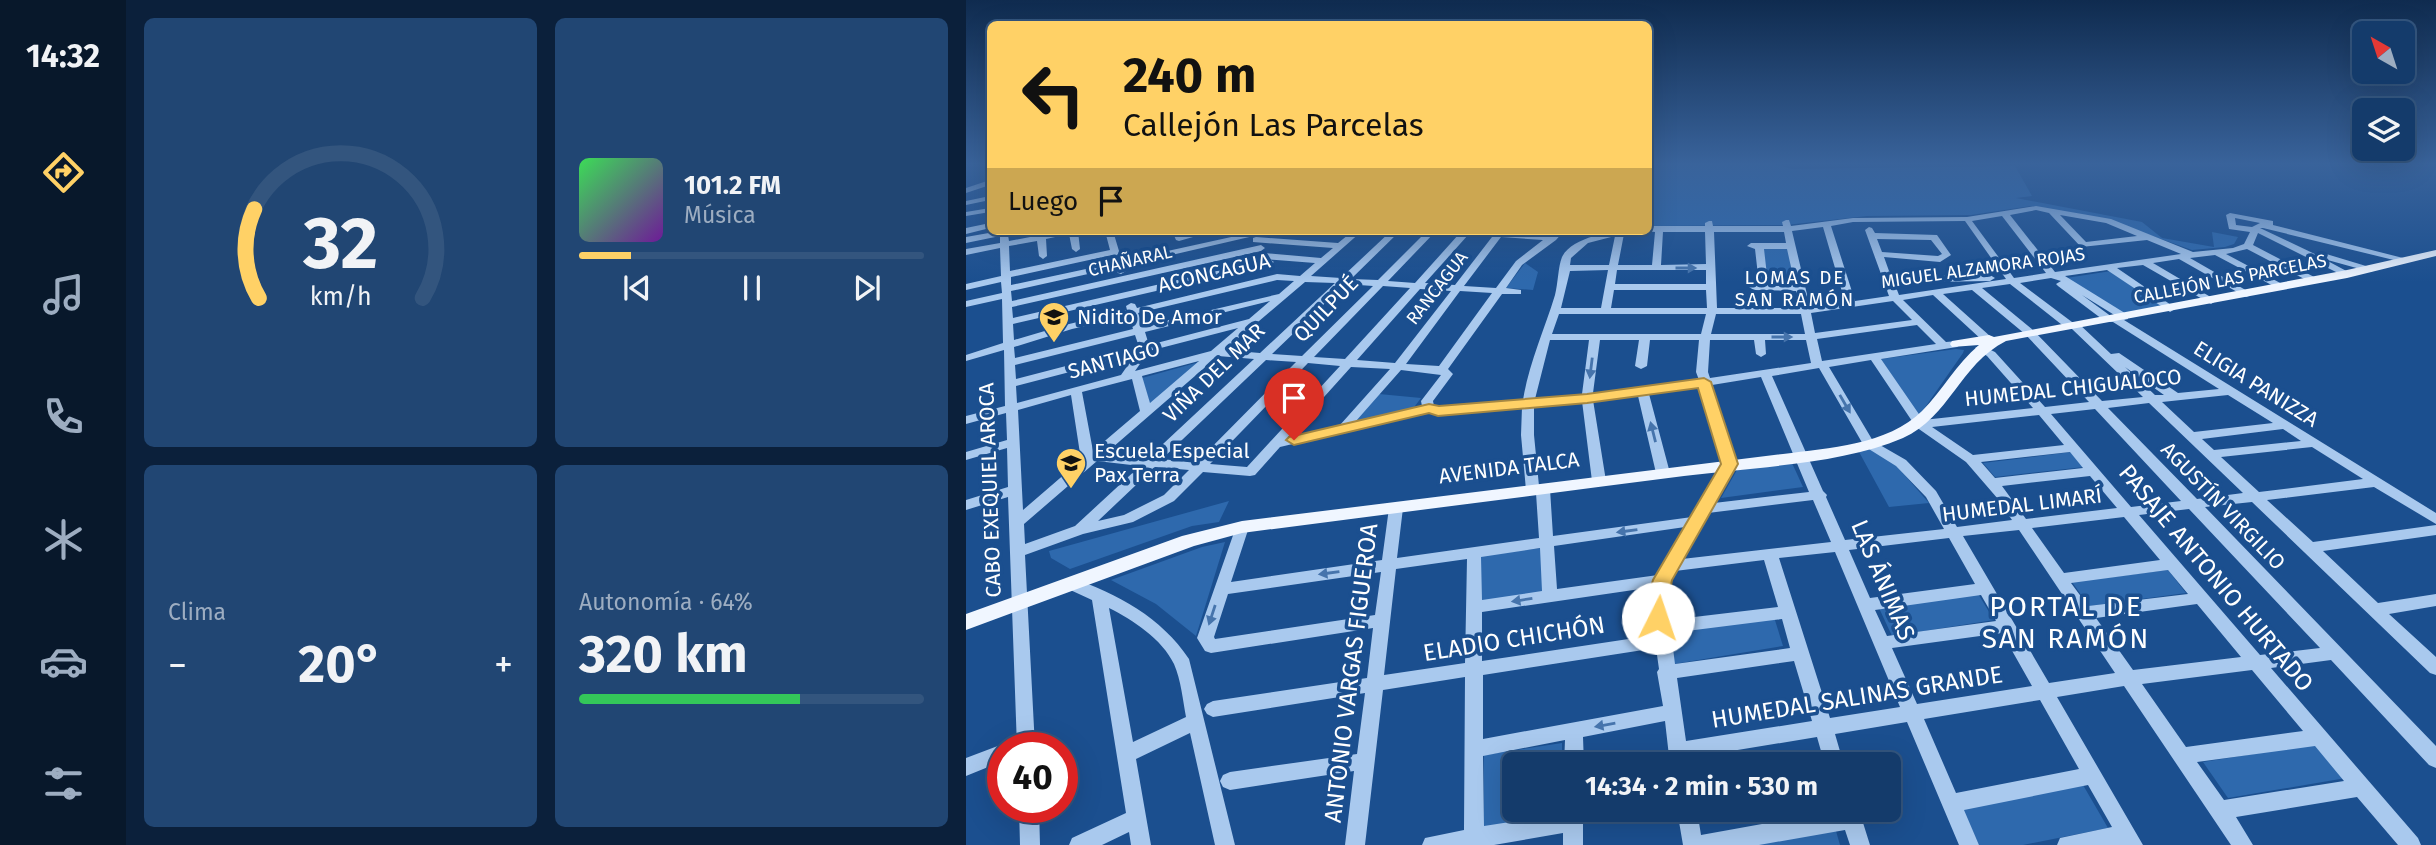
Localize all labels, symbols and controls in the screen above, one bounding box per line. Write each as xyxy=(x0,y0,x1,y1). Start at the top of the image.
north arrow xyxy=(2352,21,2415,84)
map controls xyxy=(2352,21,2415,161)
text: 14:32 xyxy=(26,37,100,75)
text: 240 m xyxy=(1123,46,1256,105)
icon: left xyxy=(1008,49,1099,140)
button: layers xyxy=(2352,98,2415,161)
text: Callejón Las Parcelas xyxy=(1123,106,1424,144)
icon: directions xyxy=(39,148,88,197)
text: 101.2 FM xyxy=(684,170,781,201)
icon: arrive xyxy=(1092,182,1130,220)
text: Luego xyxy=(1008,186,1078,217)
text: 32 xyxy=(302,201,378,288)
text: Música xyxy=(684,201,756,229)
street label: CHAÑARAL xyxy=(1086,240,1174,281)
street label: MIGUEL ALZAMORA ROJAS xyxy=(1880,243,2087,293)
street label: RANCAGUA xyxy=(1402,246,1473,329)
street label: ACONCAGUA xyxy=(1155,247,1273,299)
street label: CALLEJÓN LAS PARCELAS xyxy=(2132,249,2328,308)
one-way arrow xyxy=(1675,262,1697,274)
district label: LOMAS DE SAN RAMÓN xyxy=(1735,266,1855,311)
icon: previous xyxy=(618,269,656,307)
icon: pause xyxy=(733,269,771,307)
icon: next xyxy=(848,269,886,307)
icon: music xyxy=(39,270,88,319)
street label: QUILPUÉ xyxy=(1288,270,1364,348)
text: km/h xyxy=(310,282,371,312)
school or university icon: Nidito De Amor xyxy=(1037,300,1071,344)
place label: Nidito De Amor xyxy=(1077,304,1222,330)
street label: VIÑA DEL MAR xyxy=(1158,318,1271,428)
one-way arrow xyxy=(1772,331,1794,343)
street label: SANTIAGO xyxy=(1065,335,1163,385)
street label: ELIGIA PANIZZA xyxy=(2189,335,2323,433)
one-way arrow xyxy=(1586,357,1597,379)
street label: HUMEDAL CHIGUALOCO xyxy=(1963,364,2183,412)
pin xyxy=(1264,368,1324,440)
icon: arrive xyxy=(1275,379,1313,417)
street label: CABO EXEQUIEL AROCA xyxy=(973,382,1007,598)
icon: phone xyxy=(39,392,88,441)
one-way arrow xyxy=(1839,394,1851,413)
one-way arrow xyxy=(1647,421,1658,443)
street label: AGUSTÍN VIRGILIO xyxy=(2155,437,2291,575)
place label: Escuela Especial Pax Terra xyxy=(1094,438,1250,488)
school or university icon: Escuela Especial Pax Terra xyxy=(1054,446,1088,490)
street label: AVENIDA TALCA xyxy=(1437,446,1581,490)
street label: PASAJE ANTONIO HURTADO xyxy=(2113,459,2319,697)
street label: HUMEDAL LIMARÍ xyxy=(1940,482,2104,528)
icon: climate xyxy=(39,515,88,564)
street label: LAS ÁNIMAS xyxy=(1845,515,1922,644)
street label: ANTONIO VARGAS FIGUEROA xyxy=(1319,522,1383,824)
one-way arrow xyxy=(1616,526,1638,537)
one-way arrow xyxy=(1318,568,1340,579)
position arrow xyxy=(1621,581,1695,655)
text: Autonomía · 64% xyxy=(579,588,753,616)
district label: PORTAL DE SAN RAMÓN xyxy=(1982,590,2150,655)
one-way arrow xyxy=(1511,595,1533,606)
text: Clima xyxy=(168,598,226,626)
one-way arrow xyxy=(1206,605,1217,626)
street label: ELADIO CHICHÓN xyxy=(1421,610,1607,667)
text: 320 km xyxy=(579,623,748,686)
text: 20° xyxy=(298,633,383,696)
icon: car xyxy=(39,637,88,686)
text: − xyxy=(168,642,187,688)
text: + xyxy=(494,642,513,688)
street label: HUMEDAL SALINAS GRANDE xyxy=(1709,660,2005,734)
one-way arrow xyxy=(1594,719,1616,730)
speed limit sign: 40 xyxy=(987,732,1078,823)
icon: filters xyxy=(39,759,88,808)
text: 14:34 · 2 min · 530 m xyxy=(1585,771,1818,802)

